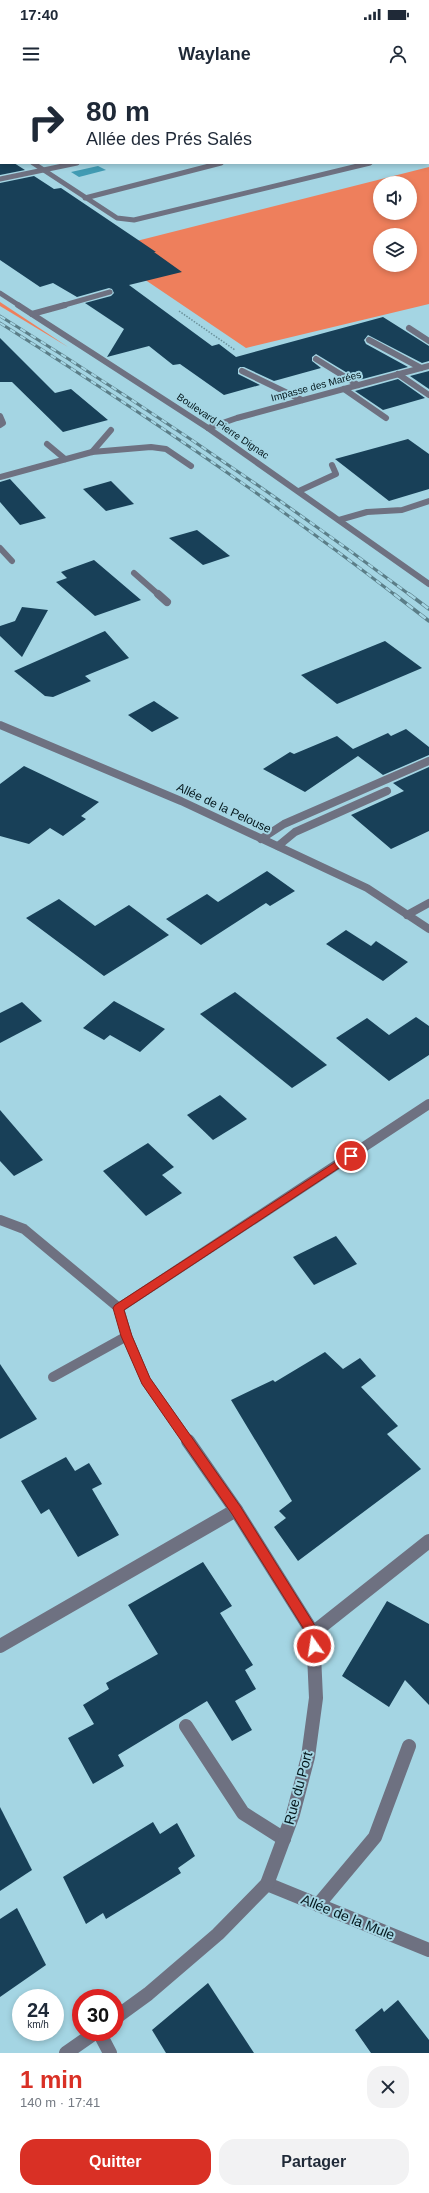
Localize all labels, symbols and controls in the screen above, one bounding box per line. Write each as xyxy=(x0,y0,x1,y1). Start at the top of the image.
text: 17:40 xyxy=(20,6,58,23)
icon: menu xyxy=(20,43,42,65)
icon: person xyxy=(387,43,409,65)
text: Waylane xyxy=(178,44,251,64)
icon: right xyxy=(20,96,72,148)
text: 80 m xyxy=(86,96,150,127)
text: Allée des Prés Salés xyxy=(86,129,252,149)
map controls xyxy=(373,176,417,272)
button: sound xyxy=(373,176,417,220)
button: layers xyxy=(373,228,417,272)
street label: Impasse des Marées xyxy=(270,369,362,403)
street label: Boulevard Pierre Dignac xyxy=(175,391,271,461)
street label: Allée de la Pelouse xyxy=(174,780,274,836)
pin xyxy=(334,1139,368,1173)
icon: arrive xyxy=(340,1145,362,1167)
position arrow xyxy=(293,1625,335,1667)
street label: Rue du Port xyxy=(281,1750,315,1826)
street label: Allée de la Mule xyxy=(299,1891,397,1943)
speed limit sign: 30 xyxy=(72,1989,124,2041)
text: 24 xyxy=(27,1999,49,2021)
text: km/h xyxy=(27,2019,49,2030)
text: 1 min xyxy=(20,2066,83,2093)
button: close xyxy=(367,2066,409,2108)
text: 140 m · 17:41 xyxy=(20,2095,100,2110)
button: Quitter xyxy=(20,2139,211,2185)
button: Partager xyxy=(219,2139,409,2185)

